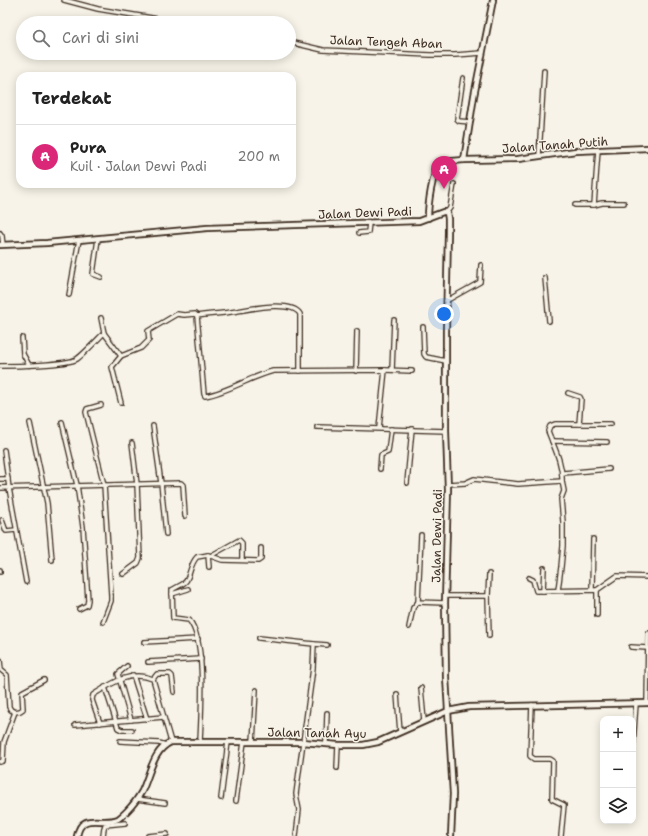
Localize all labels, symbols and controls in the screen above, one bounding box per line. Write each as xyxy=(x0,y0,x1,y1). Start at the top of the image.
search box xyxy=(16,16,296,60)
icon: search xyxy=(30,27,52,49)
text: Cari di sini xyxy=(62,28,139,48)
street label: Jalan Tengeh Aban xyxy=(329,32,443,52)
text: Terdekat xyxy=(32,87,112,109)
street label: Jalan Tanah Putih xyxy=(501,133,609,157)
text: Pura xyxy=(70,138,106,158)
text: A xyxy=(40,148,50,165)
text: 200 m xyxy=(238,148,280,165)
pin: A xyxy=(431,156,457,189)
text: Kuil · Jalan Dewi Padi xyxy=(70,158,207,175)
street label: Jalan Dewi Padi xyxy=(318,203,412,223)
your location xyxy=(434,304,454,324)
street label: Jalan Dewi Padi xyxy=(428,489,446,583)
map controls xyxy=(600,716,636,824)
button: + xyxy=(600,716,636,752)
street label: Jalan Tanah Ayu xyxy=(267,724,367,742)
button: − xyxy=(600,752,636,788)
button: layers xyxy=(600,788,636,824)

